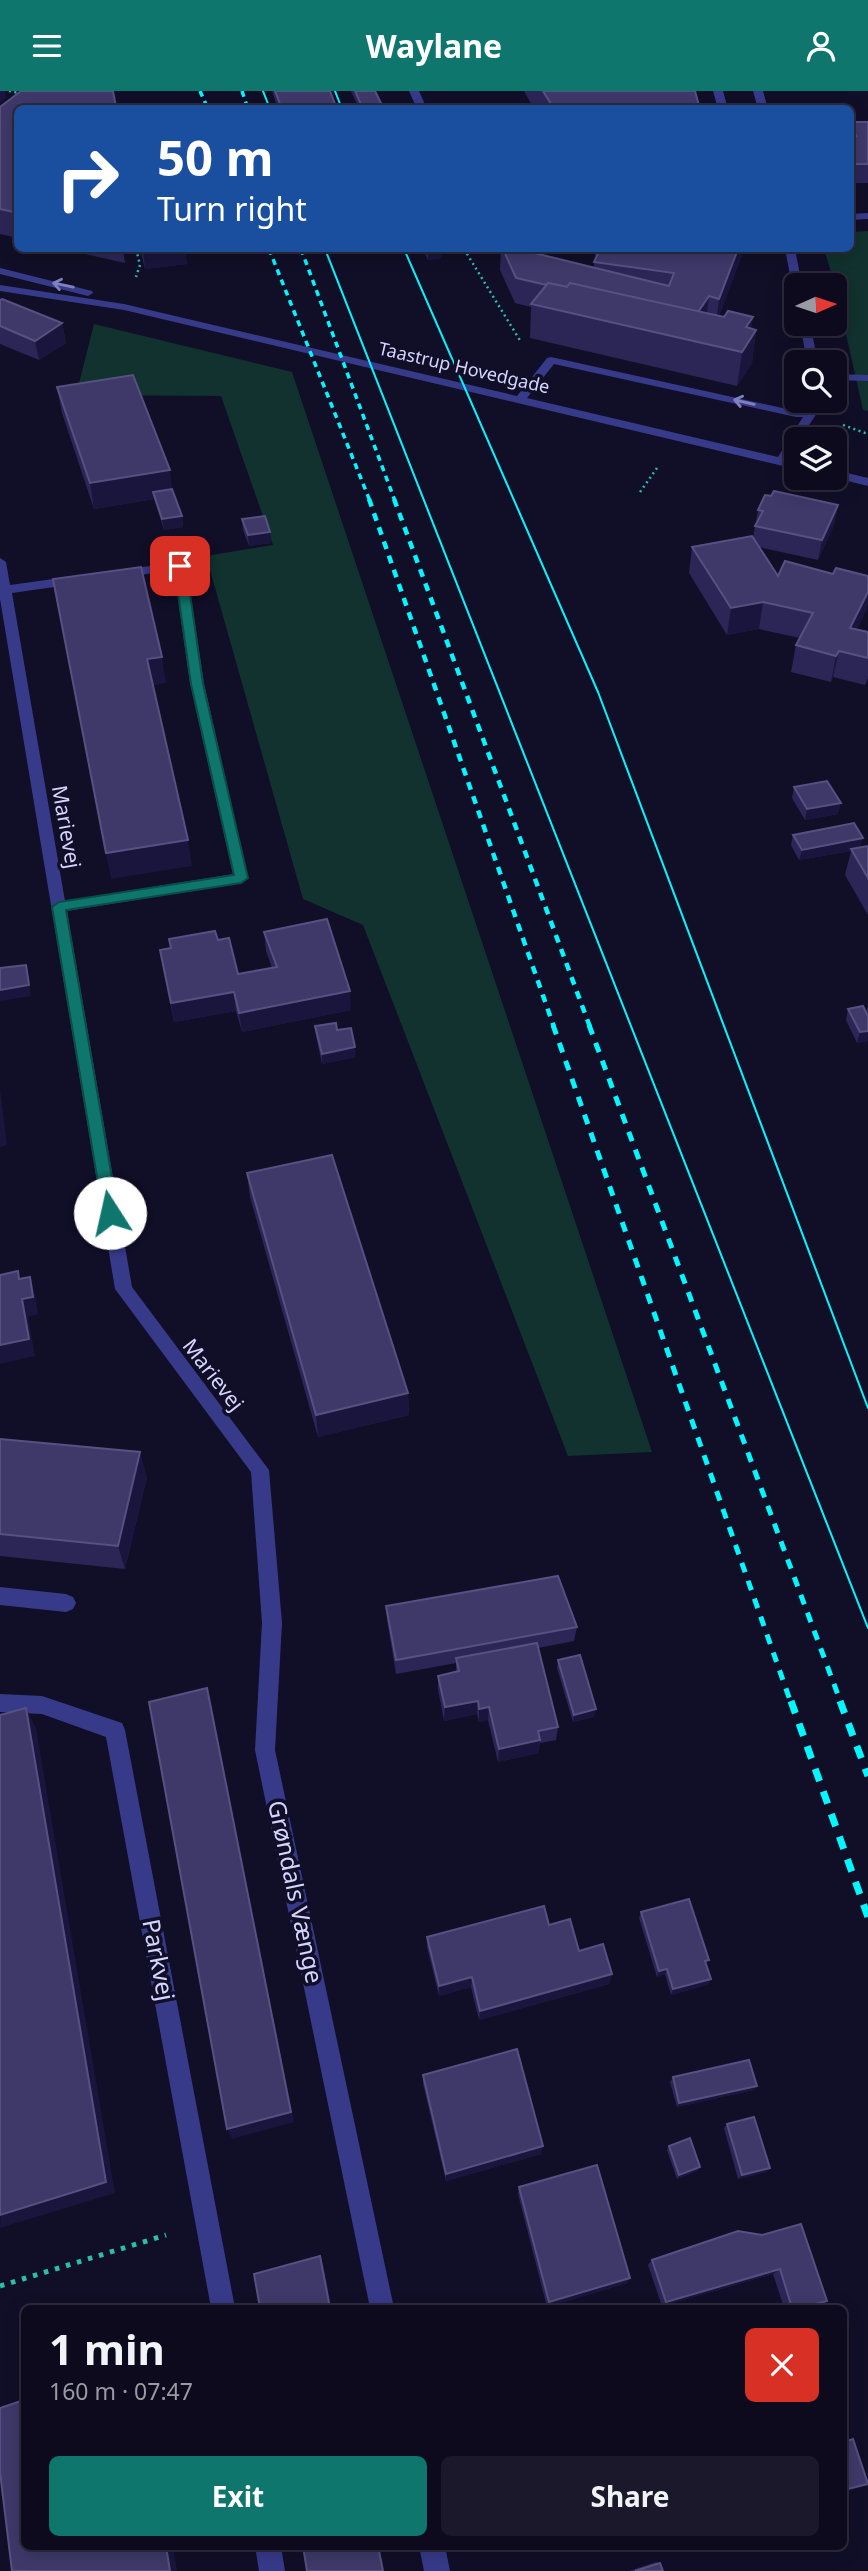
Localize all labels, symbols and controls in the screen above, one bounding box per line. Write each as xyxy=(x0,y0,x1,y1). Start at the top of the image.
text: Waylane xyxy=(366,24,502,67)
icon: menu xyxy=(28,27,66,65)
icon: person xyxy=(802,27,840,65)
text: 50 m xyxy=(157,124,274,190)
icon: right xyxy=(42,133,133,224)
text: Turn right xyxy=(157,187,307,230)
north arrow xyxy=(784,273,847,336)
map controls xyxy=(784,273,847,490)
one-way arrow xyxy=(52,278,75,292)
street label: Taastrup Hovedgade xyxy=(376,336,552,398)
button: search xyxy=(784,350,847,413)
one-way arrow xyxy=(733,395,756,409)
button: layers xyxy=(784,427,847,490)
pin xyxy=(150,536,210,596)
icon: arrive xyxy=(161,547,199,585)
street label: Marievej xyxy=(46,783,88,871)
position arrow xyxy=(73,1176,147,1250)
street label: Marievej xyxy=(177,1333,251,1416)
street label: Grøndals Vænge xyxy=(261,1797,332,1986)
street label: Parkvej xyxy=(135,1916,184,2003)
text: 1 min xyxy=(49,2320,165,2377)
button: close xyxy=(745,2328,819,2402)
text: 160 m · 07:47 xyxy=(49,2375,193,2407)
button: Exit xyxy=(49,2456,427,2536)
button: Share xyxy=(441,2456,819,2536)

